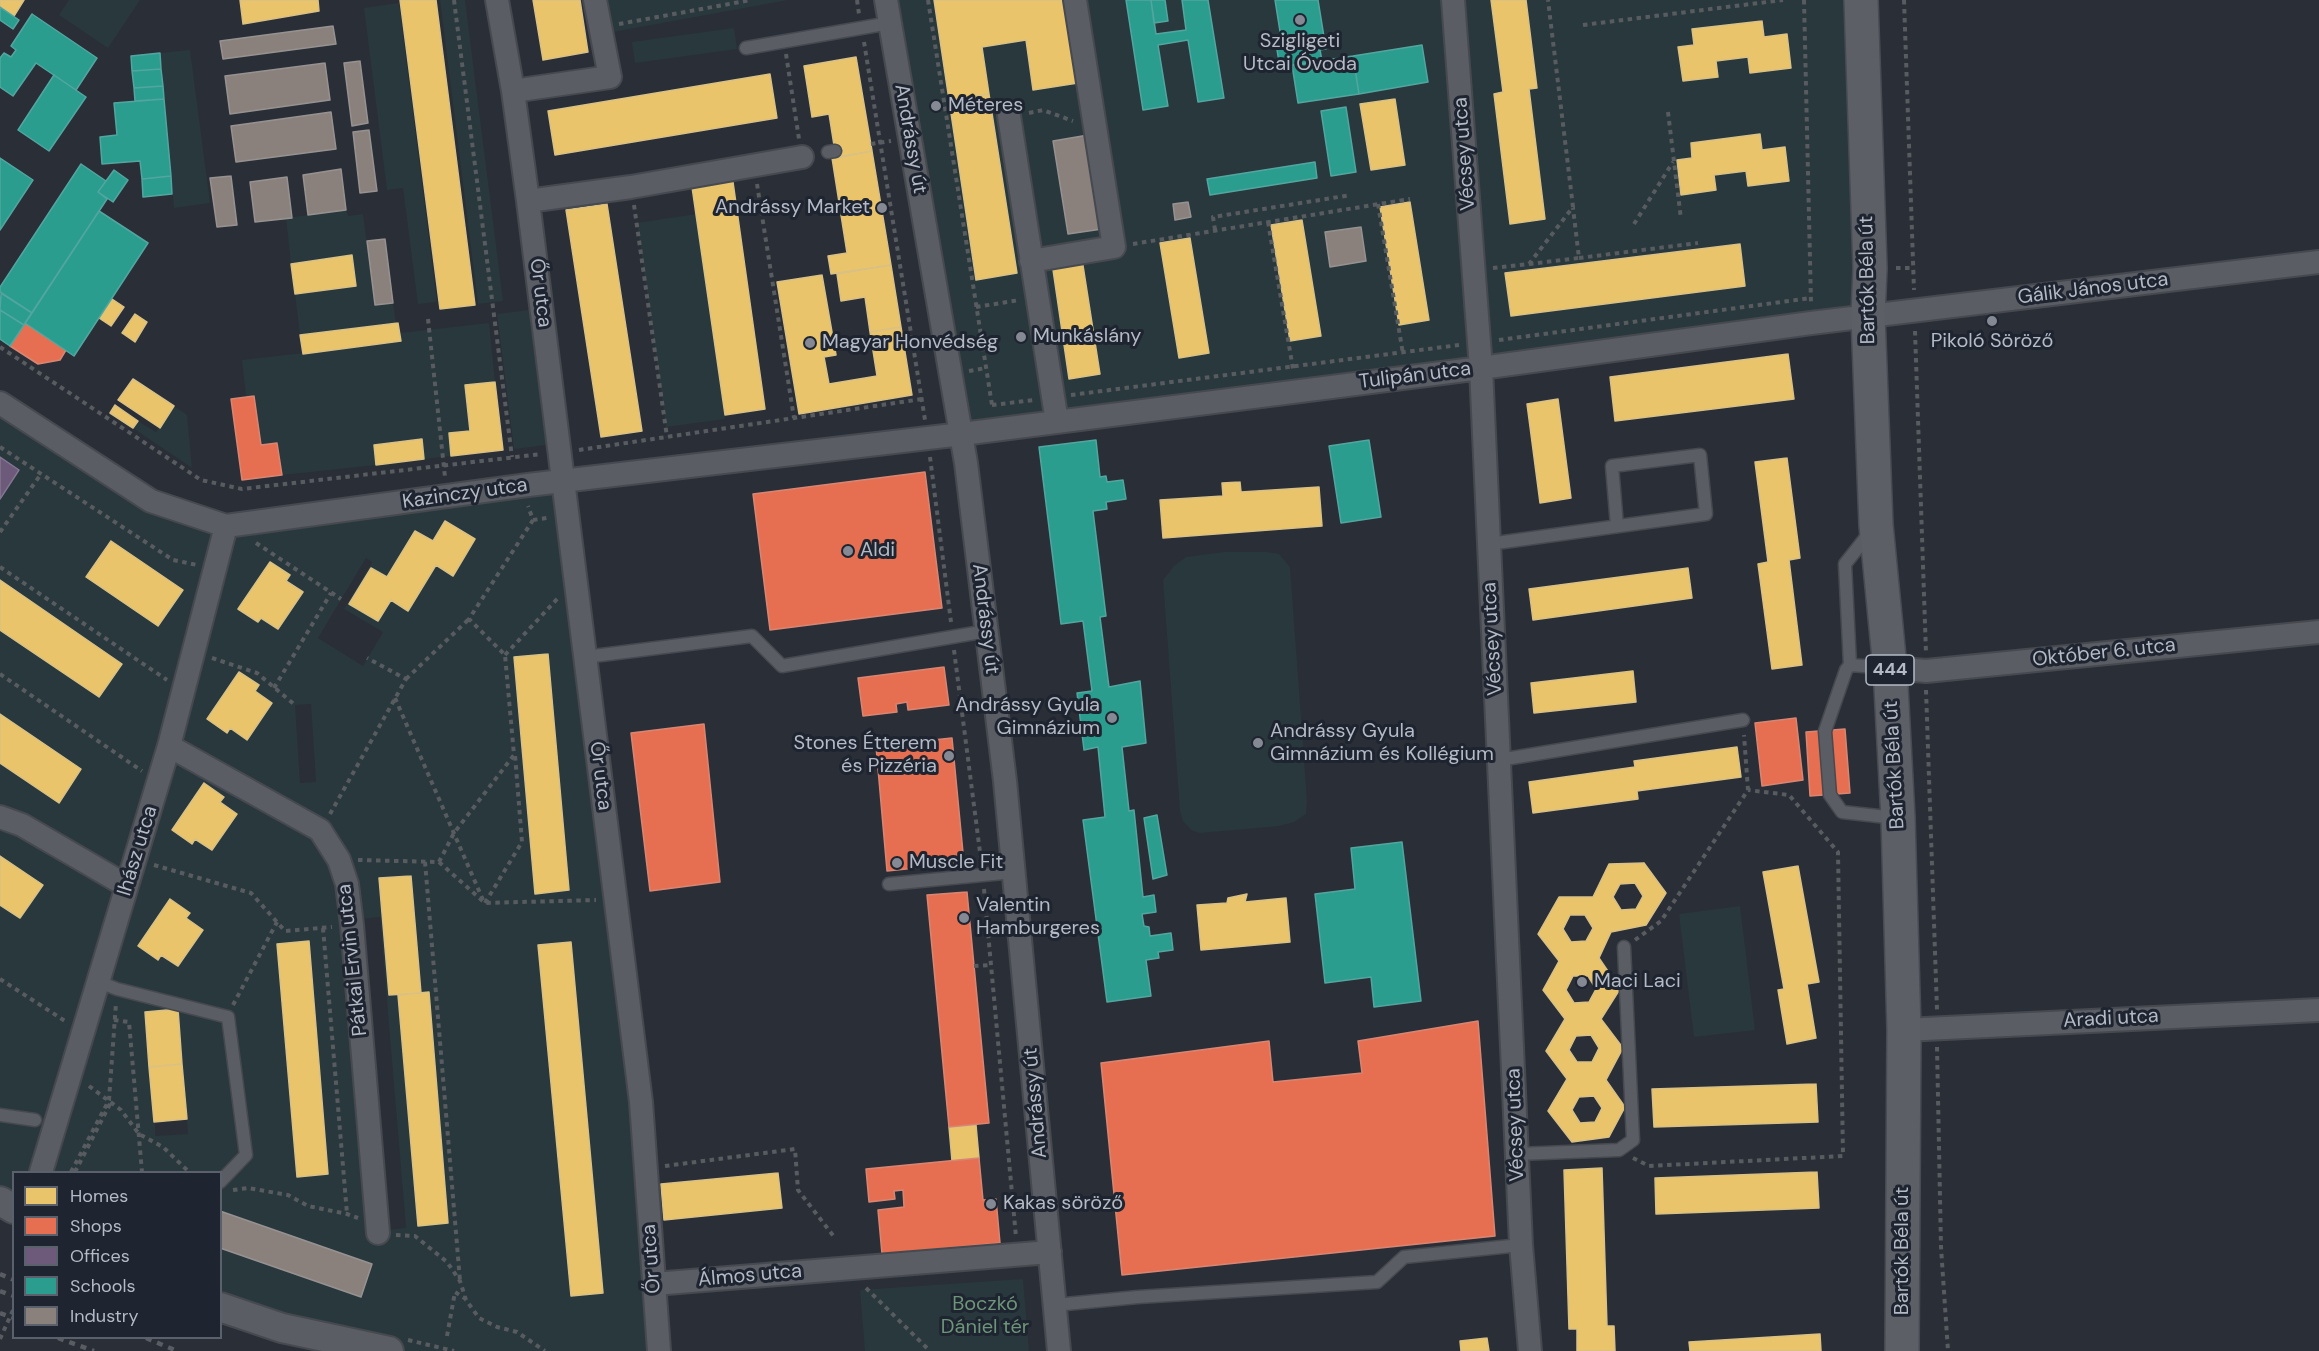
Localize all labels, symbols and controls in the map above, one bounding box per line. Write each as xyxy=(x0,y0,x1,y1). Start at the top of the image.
marker: Szigligeti Utcai Óvoda xyxy=(1293,13,1307,27)
place label: Szigligeti Utcai Óvoda xyxy=(1243,30,1357,77)
street label: Andrássy út xyxy=(889,82,931,196)
place label: Méteres xyxy=(948,94,1023,118)
street label: Vécsey utca xyxy=(1449,96,1481,212)
marker: Méteres xyxy=(929,99,943,113)
place label: Andrássy Market xyxy=(715,196,870,220)
marker: Andrássy Market xyxy=(875,201,889,215)
street label: Bartók Béla út xyxy=(1855,216,1881,344)
street label: Őr utca xyxy=(524,257,556,329)
street label: Gálik János utca xyxy=(2016,268,2170,310)
marker: Pikoló Söröző xyxy=(1985,314,1999,328)
place label: Munkáslány xyxy=(1033,325,1141,349)
marker: Munkáslány xyxy=(1014,330,1028,344)
place label: Pikoló Söröző xyxy=(1931,330,2053,354)
place label: Magyar Honvédség xyxy=(822,331,998,355)
marker: Magyar Honvédség xyxy=(803,336,817,350)
street label: Tulipán utca xyxy=(1358,357,1472,395)
street label: Kazinczy utca xyxy=(401,473,529,515)
place label: Aldi xyxy=(860,539,895,563)
marker: Aldi xyxy=(841,544,855,558)
street label: Andrássy út xyxy=(966,562,1004,676)
street label: Vécsey utca xyxy=(1478,582,1508,696)
street label: Október 6. utca xyxy=(2031,634,2177,672)
road number: 444 xyxy=(1866,655,1914,685)
place label: Andrássy Gyula Gimnázium xyxy=(955,694,1100,741)
street label: Bartók Béla út xyxy=(1880,700,1910,830)
marker: Andrássy Gyula Gimnázium xyxy=(1105,711,1119,725)
place label: Andrássy Gyula Gimnázium és Kollégium xyxy=(1270,720,1494,767)
place label: Stones Étterem és Pizzéria xyxy=(794,732,937,779)
marker: Andrássy Gyula Gimnázium és Kollégium xyxy=(1251,736,1265,750)
street label: Őr utca xyxy=(584,740,616,812)
marker: Stones Étterem és Pizzéria xyxy=(942,749,956,763)
street label: Ihász utca xyxy=(113,803,163,899)
place label: Muscle Fit xyxy=(909,851,1003,875)
marker: Muscle Fit xyxy=(890,856,904,870)
street label: Pátkai Ervin utca xyxy=(333,883,373,1037)
place label: Valentin Hamburgeres xyxy=(976,894,1100,941)
marker: Valentin Hamburgeres xyxy=(957,911,971,925)
place label: Maci Laci xyxy=(1594,970,1681,994)
marker: Maci Laci xyxy=(1575,975,1589,989)
street label: Aradi utca xyxy=(2063,1005,2159,1033)
street label: Andrássy út xyxy=(1019,1047,1053,1159)
street label: Vécsey utca xyxy=(1502,1068,1530,1182)
legend xyxy=(12,1171,222,1339)
text: Homes xyxy=(70,1184,128,1208)
street label: Bartók Béla út xyxy=(1891,1187,1915,1315)
place label: Kakas söröző xyxy=(1003,1192,1123,1216)
marker: Kakas söröző xyxy=(984,1197,998,1211)
text: Shops xyxy=(70,1214,122,1238)
street label: Őr utca xyxy=(638,1223,666,1295)
text: Offices xyxy=(70,1244,130,1268)
street label: Álmos utca xyxy=(697,1260,803,1292)
text: Schools xyxy=(70,1274,135,1298)
park label: Boczkó Dániel tér xyxy=(941,1293,1029,1340)
text: Industry xyxy=(70,1304,139,1328)

